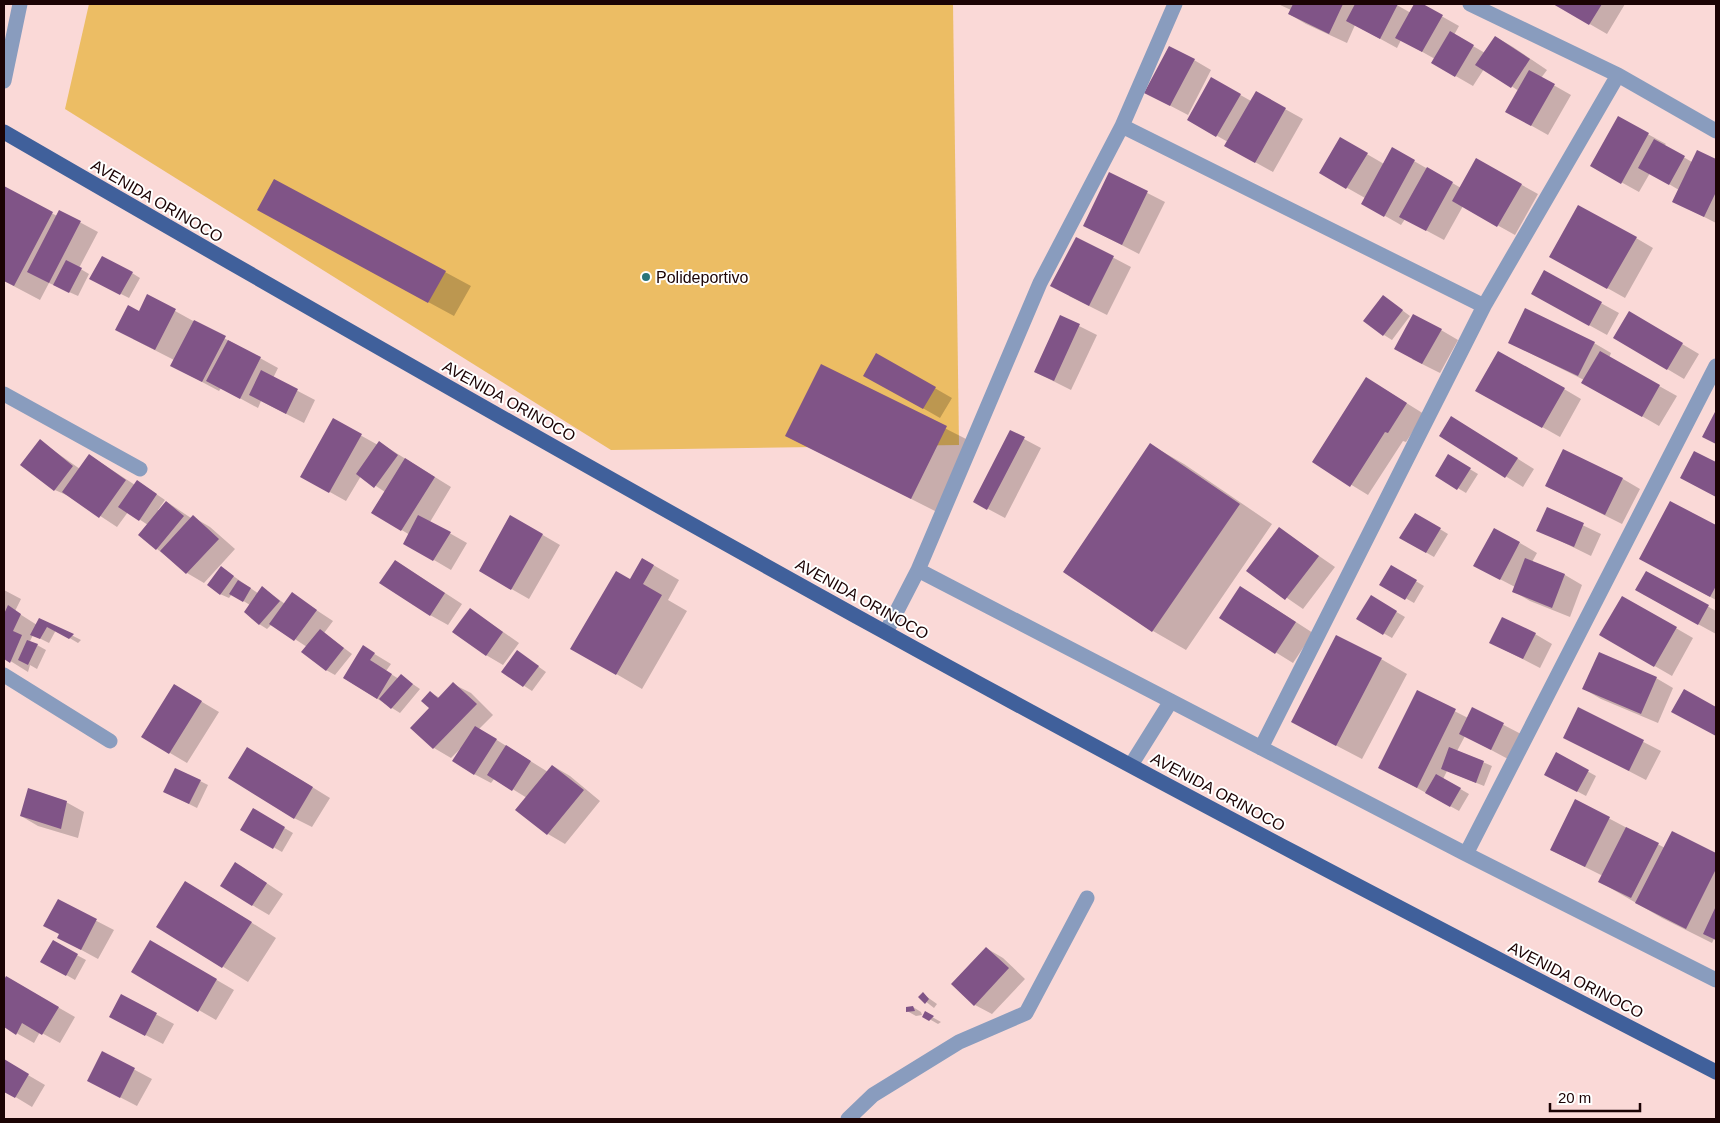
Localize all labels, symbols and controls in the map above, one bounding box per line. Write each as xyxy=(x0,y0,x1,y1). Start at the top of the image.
street label: AVENIDA ORINOCO xyxy=(88,156,226,246)
place label: Polideportivo xyxy=(656,269,749,286)
marker: Polideportivo xyxy=(640,271,652,283)
street label: AVENIDA ORINOCO xyxy=(440,357,578,445)
street label: AVENIDA ORINOCO xyxy=(793,555,931,643)
street label: AVENIDA ORINOCO xyxy=(1148,750,1288,834)
street label: AVENIDA ORINOCO xyxy=(1506,939,1646,1021)
scale bar xyxy=(1550,1080,1640,1112)
text: 20 m xyxy=(1558,1089,1591,1106)

